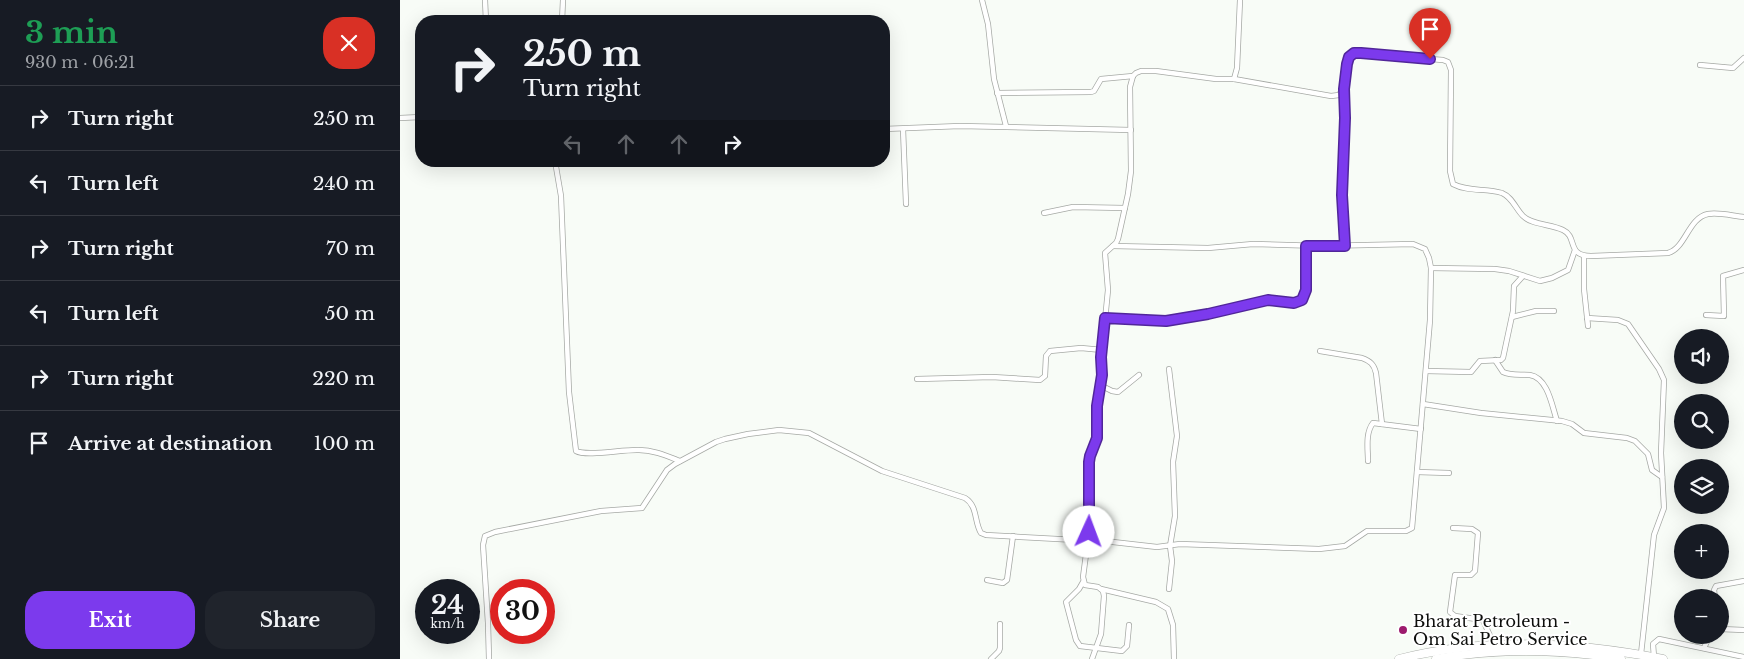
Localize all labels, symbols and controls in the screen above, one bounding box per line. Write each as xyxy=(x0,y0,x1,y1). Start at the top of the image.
pin xyxy=(1409,8,1451,59)
text: 3 min xyxy=(25,14,118,51)
icon: arrive xyxy=(1416,15,1444,43)
button: close xyxy=(323,17,375,69)
text: 250 m xyxy=(523,32,641,75)
icon: right xyxy=(440,35,505,100)
text: 930 m · 06:21 xyxy=(25,52,135,72)
text: Turn right xyxy=(523,75,641,102)
icon: right xyxy=(25,104,53,132)
text: Turn right xyxy=(68,107,174,130)
text: 250 m xyxy=(313,107,375,130)
icon: left xyxy=(559,130,587,158)
icon: ahead xyxy=(612,130,640,158)
icon: ahead xyxy=(665,130,693,158)
icon: right xyxy=(718,130,746,158)
icon: left xyxy=(25,169,53,197)
text: Turn left xyxy=(68,172,159,195)
text: 240 m xyxy=(313,172,375,195)
icon: right xyxy=(25,234,53,262)
text: Turn right xyxy=(68,237,174,260)
text: 70 m xyxy=(326,237,375,260)
icon: left xyxy=(25,299,53,327)
text: Turn left xyxy=(68,302,159,325)
text: 50 m xyxy=(325,302,375,325)
map controls xyxy=(1674,329,1729,644)
button: sound xyxy=(1674,329,1729,384)
icon: right xyxy=(25,364,53,392)
text: Turn right xyxy=(68,367,174,390)
text: 220 m xyxy=(312,367,375,390)
button: search xyxy=(1674,394,1729,449)
icon: arrive xyxy=(25,429,53,457)
text: Arrive at destination xyxy=(68,432,272,455)
text: 100 m xyxy=(314,432,375,455)
button: layers xyxy=(1674,459,1729,514)
position arrow xyxy=(1062,505,1114,557)
button: + xyxy=(1674,524,1729,579)
speed limit sign: 30 xyxy=(490,579,555,644)
button: − xyxy=(1674,589,1729,644)
text: 24 xyxy=(431,590,464,621)
button: Exit xyxy=(25,591,195,649)
button: Share xyxy=(205,591,375,649)
place label: Bharat Petroleum - Om Sai Petro Service xyxy=(1413,611,1587,649)
text: km/h xyxy=(430,616,465,631)
marker: Bharat Petroleum - Om Sai Petro Service xyxy=(1397,624,1409,636)

